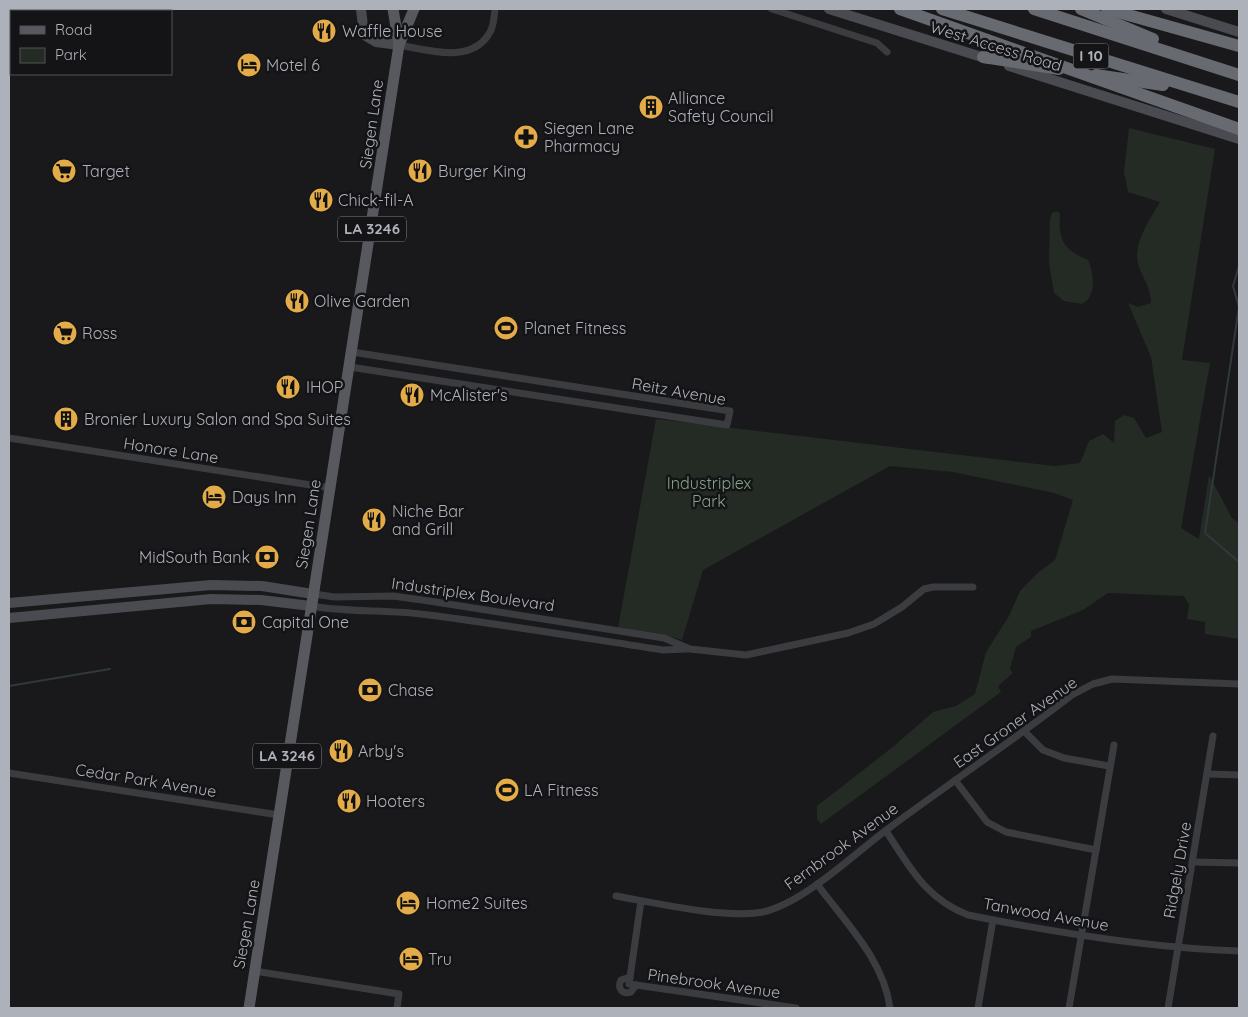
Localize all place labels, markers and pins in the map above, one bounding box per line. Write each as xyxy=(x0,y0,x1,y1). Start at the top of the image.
restaurant icon: Waffle House xyxy=(311,18,337,44)
place label: Waffle House xyxy=(342,21,442,41)
hotel icon: Motel 6 xyxy=(236,52,262,78)
place label: Motel 6 xyxy=(266,55,320,75)
place label: Alliance Safety Council xyxy=(668,88,774,126)
building icon: Alliance Safety Council xyxy=(638,94,664,120)
place label: Siegen Lane Pharmacy xyxy=(544,118,634,156)
pharmacy icon: Siegen Lane Pharmacy xyxy=(513,124,539,150)
supermarket icon: Target xyxy=(51,158,77,184)
restaurant icon: Burger King xyxy=(407,158,433,184)
place label: Target xyxy=(82,161,130,181)
place label: Burger King xyxy=(438,161,526,181)
restaurant icon: Chick-fil-A xyxy=(308,187,334,213)
place label: Chick-fil-A xyxy=(338,190,414,210)
restaurant icon: Olive Garden xyxy=(284,288,310,314)
place label: Olive Garden xyxy=(314,291,410,311)
sports icon: Planet Fitness xyxy=(493,315,519,341)
place label: Planet Fitness xyxy=(524,318,626,338)
supermarket icon: Ross xyxy=(52,320,78,346)
place label: Ross xyxy=(82,323,117,343)
restaurant icon: IHOP xyxy=(275,374,301,400)
place label: IHOP xyxy=(306,377,343,397)
restaurant icon: McAlister's xyxy=(399,382,425,408)
place label: McAlister's xyxy=(430,385,508,405)
building icon: Bronier Luxury Salon and Spa Suites xyxy=(53,406,79,432)
place label: Bronier Luxury Salon and Spa Suites xyxy=(84,409,351,429)
hotel icon: Days Inn xyxy=(201,484,227,510)
place label: Days Inn xyxy=(232,487,297,507)
place label: Niche Bar and Grill xyxy=(392,501,464,539)
restaurant icon: Niche Bar and Grill xyxy=(361,507,387,533)
bank icon: MidSouth Bank xyxy=(254,544,280,570)
place label: MidSouth Bank xyxy=(139,547,250,567)
bank icon: Capital One xyxy=(231,609,257,635)
place label: Capital One xyxy=(262,612,349,632)
bank icon: Chase xyxy=(357,677,383,703)
place label: Chase xyxy=(388,680,434,700)
restaurant icon: Arby's xyxy=(328,738,354,764)
place label: Arby's xyxy=(358,741,404,761)
sports icon: LA Fitness xyxy=(494,777,520,803)
place label: LA Fitness xyxy=(524,780,598,800)
restaurant icon: Hooters xyxy=(336,788,362,814)
place label: Hooters xyxy=(366,791,425,811)
hotel icon: Home2 Suites xyxy=(395,890,421,916)
place label: Home2 Suites xyxy=(426,893,527,913)
hotel icon: Tru xyxy=(398,946,424,972)
place label: Tru xyxy=(428,949,452,969)

